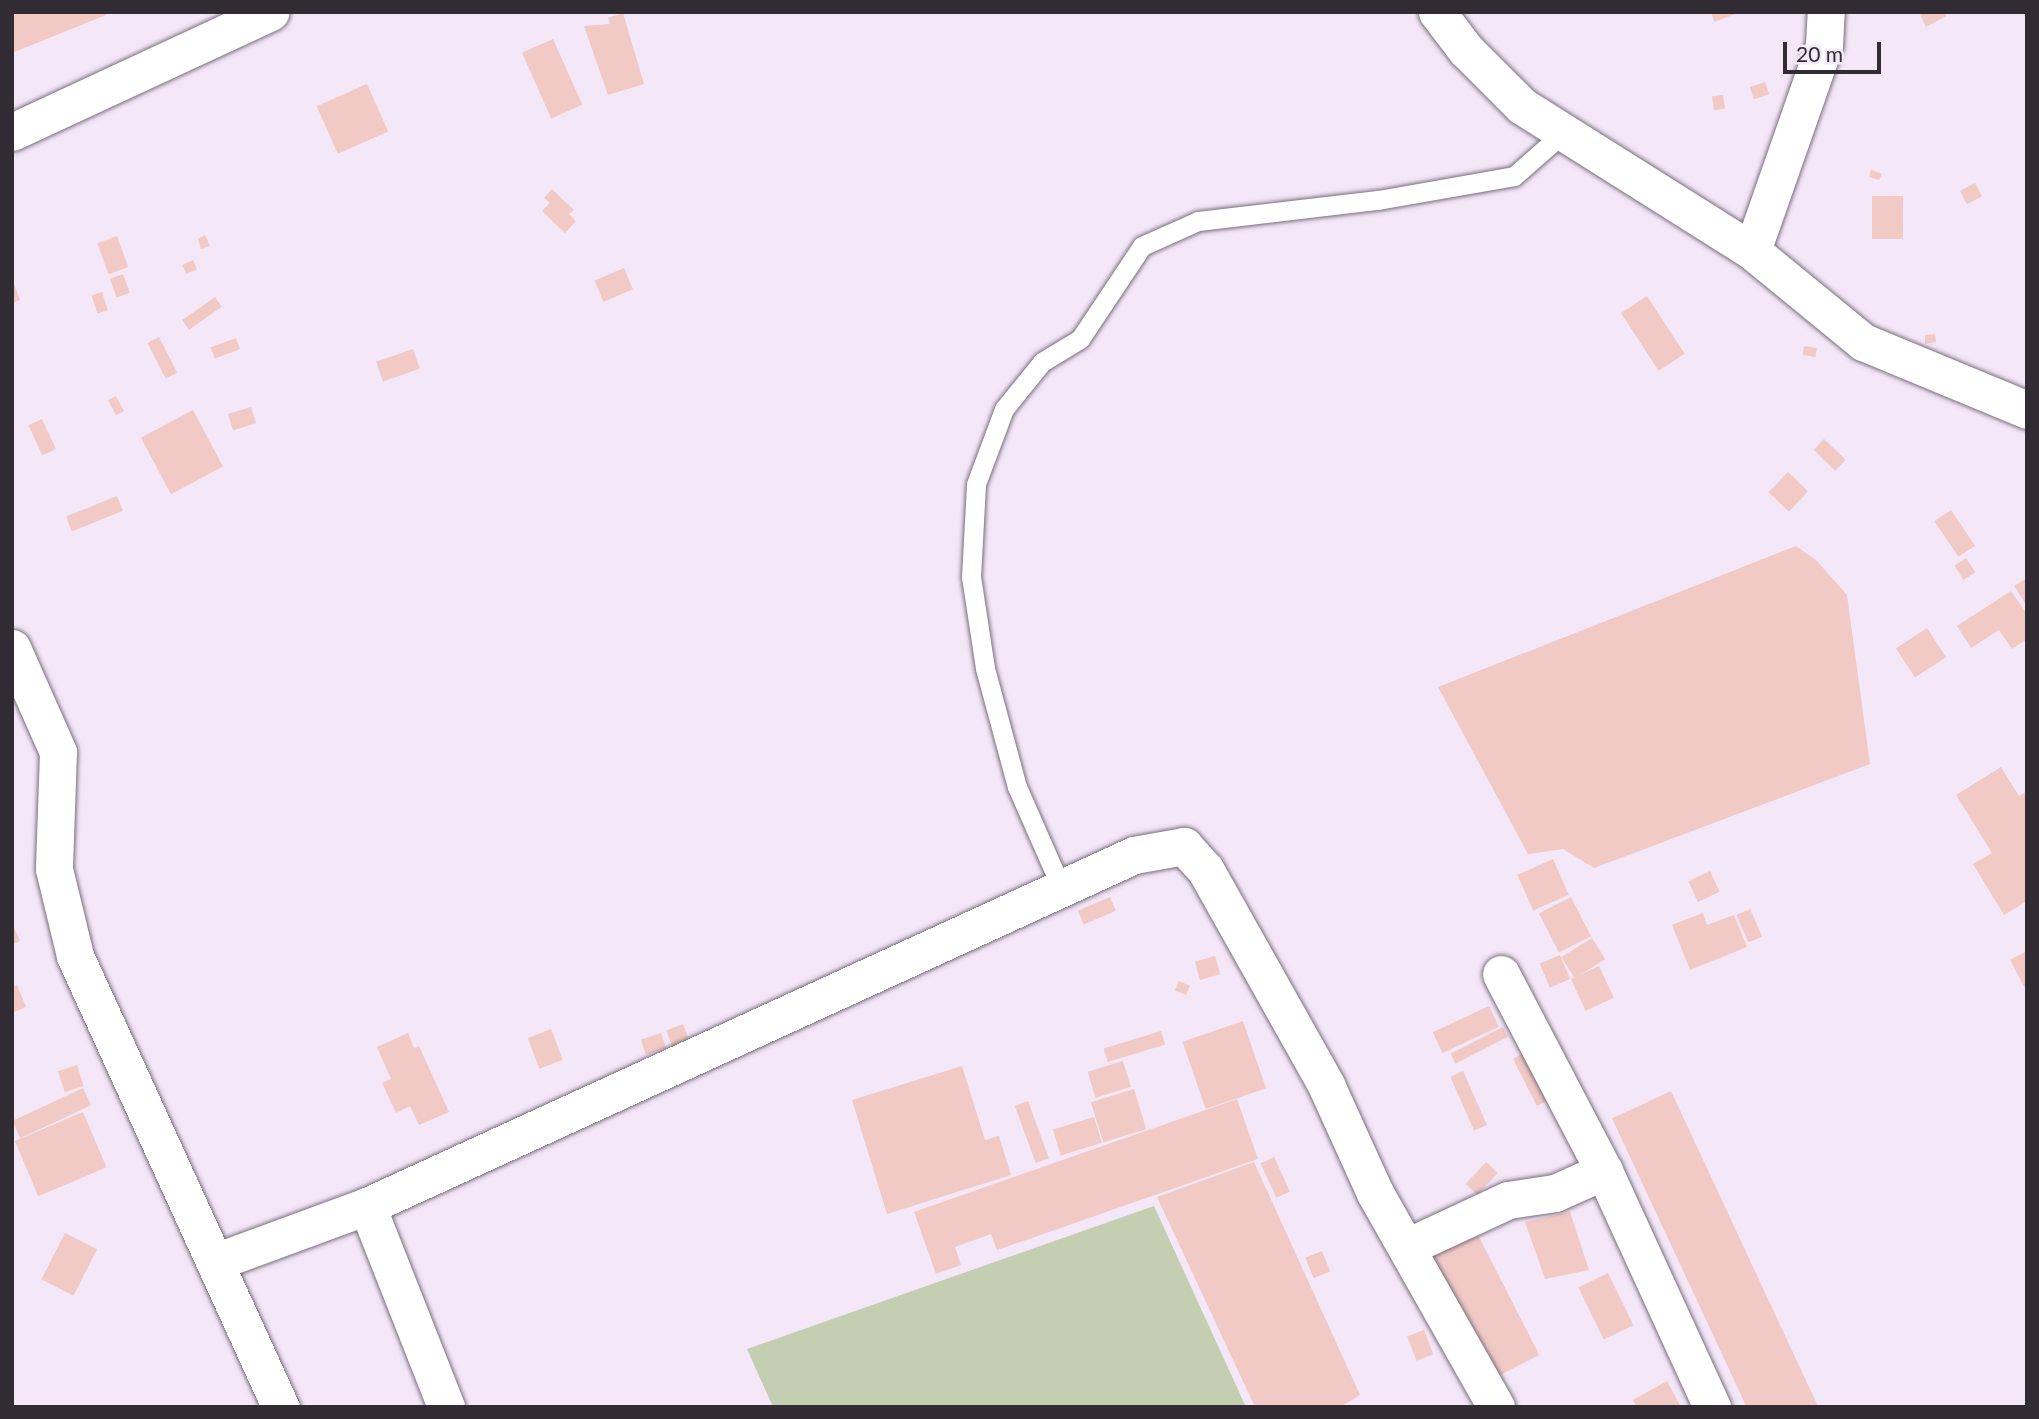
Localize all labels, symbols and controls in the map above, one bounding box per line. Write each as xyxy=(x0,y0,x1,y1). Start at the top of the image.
scale bar xyxy=(1787,28,1885,72)
text: 20 m xyxy=(1796,41,1843,66)

